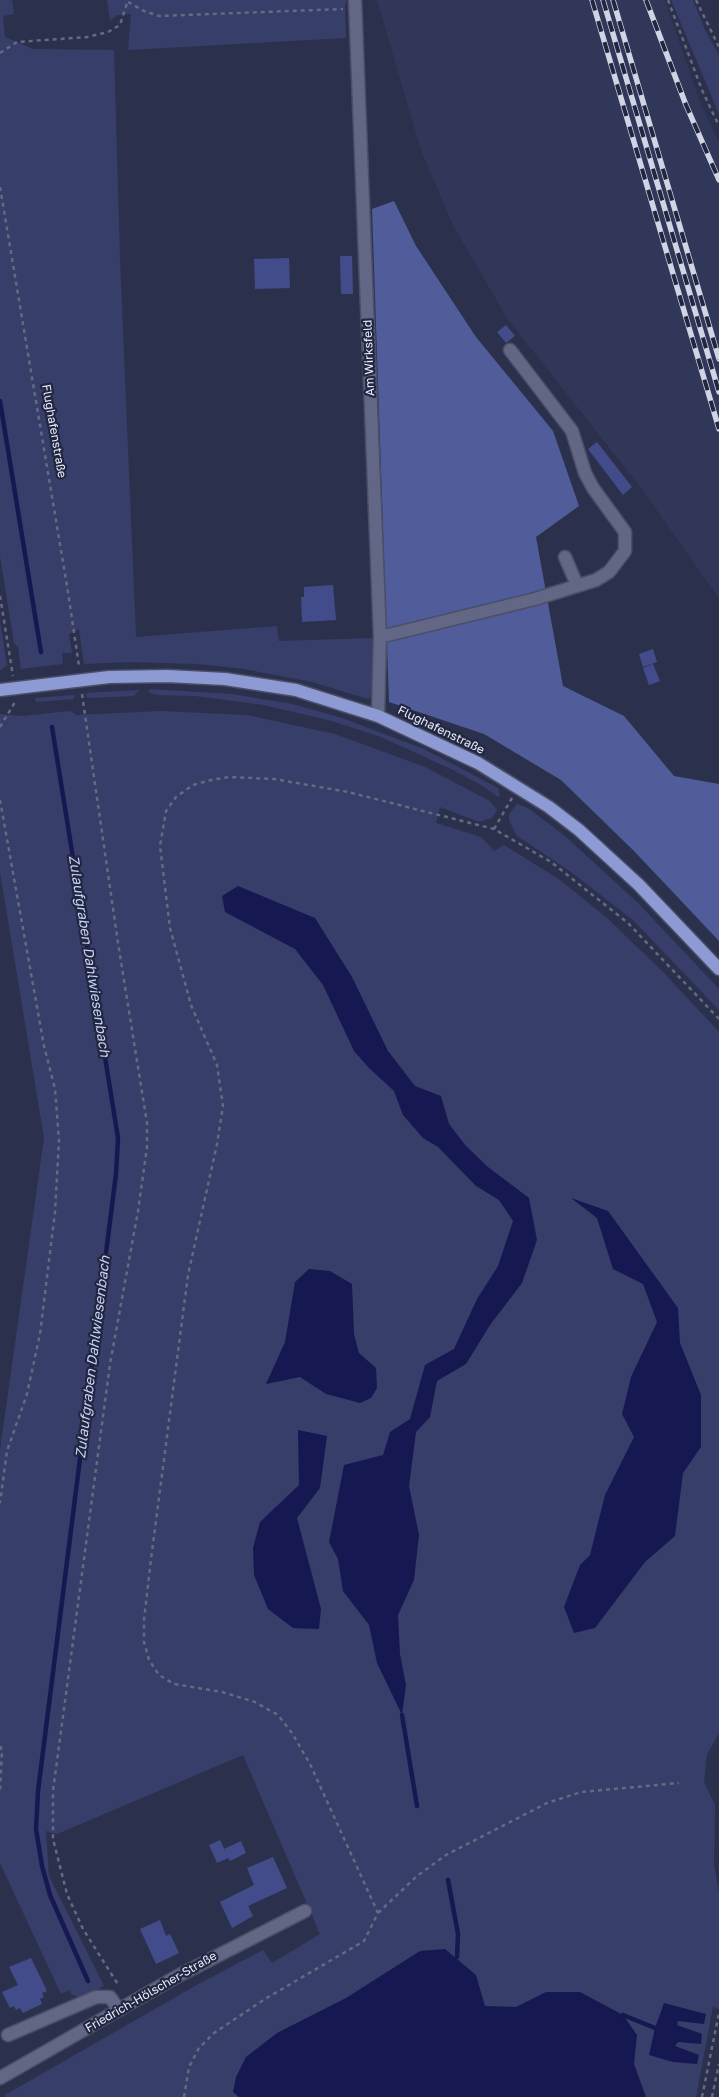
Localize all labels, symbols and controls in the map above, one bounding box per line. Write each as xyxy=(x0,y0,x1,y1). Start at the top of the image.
street label: Am Wirksfeld xyxy=(360,320,378,396)
street label: Flughafenstraße xyxy=(39,383,69,479)
street label: Flughafenstraße xyxy=(395,703,487,757)
water label: Zulaufgraben Dahlwiesenbach xyxy=(65,854,113,1058)
water label: Zulaufgraben Dahlwiesenbach xyxy=(72,1255,114,1459)
street label: Friedrich-Hölscher-Straße xyxy=(83,1948,219,2036)

